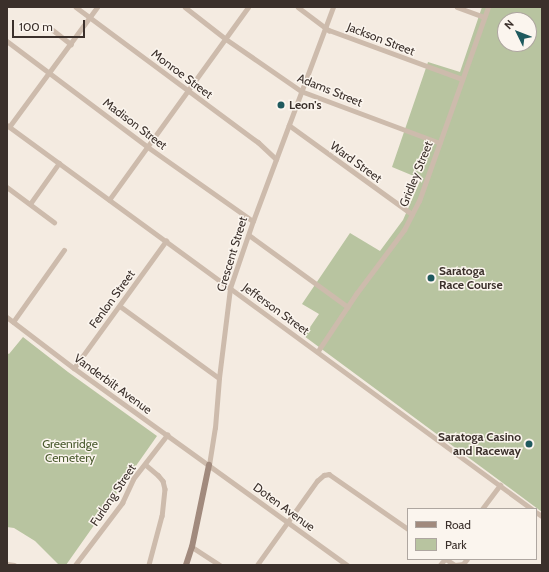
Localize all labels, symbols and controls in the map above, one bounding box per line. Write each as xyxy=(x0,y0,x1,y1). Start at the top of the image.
scale bar xyxy=(14,12,87,38)
north arrow xyxy=(497,12,537,52)
text: N xyxy=(501,17,517,32)
text: 100 m xyxy=(19,19,53,34)
street label: Jackson Street xyxy=(345,19,417,59)
street label: Monroe Street xyxy=(149,46,215,102)
street label: Adams Street xyxy=(295,70,365,110)
street label: Madison Street xyxy=(100,95,170,153)
place label: Leon's xyxy=(289,98,322,112)
marker: Leon's xyxy=(276,100,286,110)
street label: Ward Street xyxy=(327,138,385,186)
street label: Gridley Street xyxy=(396,139,436,209)
street label: Crescent Street xyxy=(214,215,250,293)
place label: Saratoga Race Course xyxy=(439,264,503,292)
street label: Fenlon Street xyxy=(86,267,138,331)
marker: Saratoga Race Course xyxy=(426,273,436,283)
street label: Jefferson Street xyxy=(240,280,312,338)
street label: Vanderbilt Avenue xyxy=(71,351,155,417)
place label: Saratoga Casino and Raceway xyxy=(438,430,521,458)
park label: Greenridge Cemetery xyxy=(42,437,98,465)
marker: Saratoga Casino and Raceway xyxy=(524,439,534,449)
street label: Furlong Street xyxy=(87,461,139,529)
street label: Doten Avenue xyxy=(250,480,318,534)
legend xyxy=(407,508,537,560)
text: Road xyxy=(445,517,471,532)
text: Park xyxy=(445,537,467,552)

